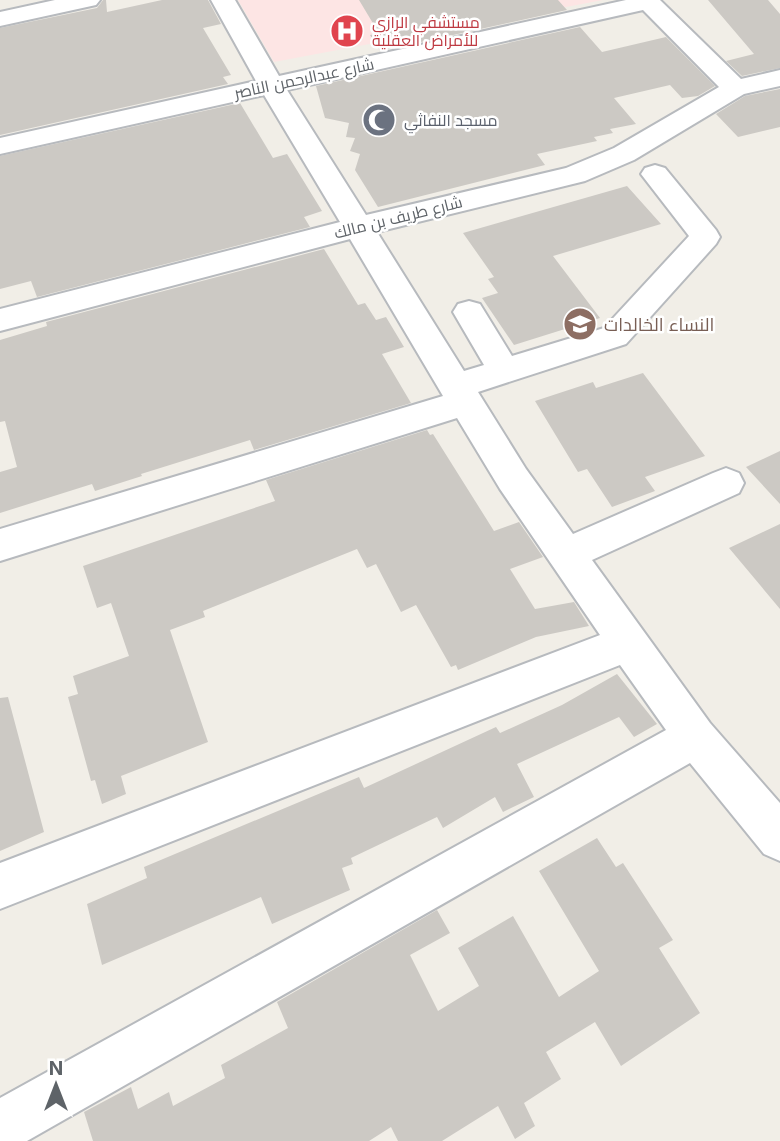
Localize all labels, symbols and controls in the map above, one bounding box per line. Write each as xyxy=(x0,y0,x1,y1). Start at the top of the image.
hospital icon: مستشفي الرازي للأمراض العقلية xyxy=(328,12,366,50)
place label: مستشفي الرازي للأمراض العقلية xyxy=(372,12,480,51)
street label: شارع عبدالرحمن الناصر xyxy=(231,53,376,105)
mosque icon: مسجد النفاثي xyxy=(360,101,398,139)
place label: مسجد النفاثي xyxy=(404,110,498,134)
street label: شارع طريف بن مالك xyxy=(332,191,465,245)
school or university icon: النساء الخالدات xyxy=(561,305,599,343)
place label: النساء الخالدات xyxy=(604,314,714,335)
north arrow xyxy=(21,1050,91,1120)
text: N xyxy=(49,1057,63,1080)

